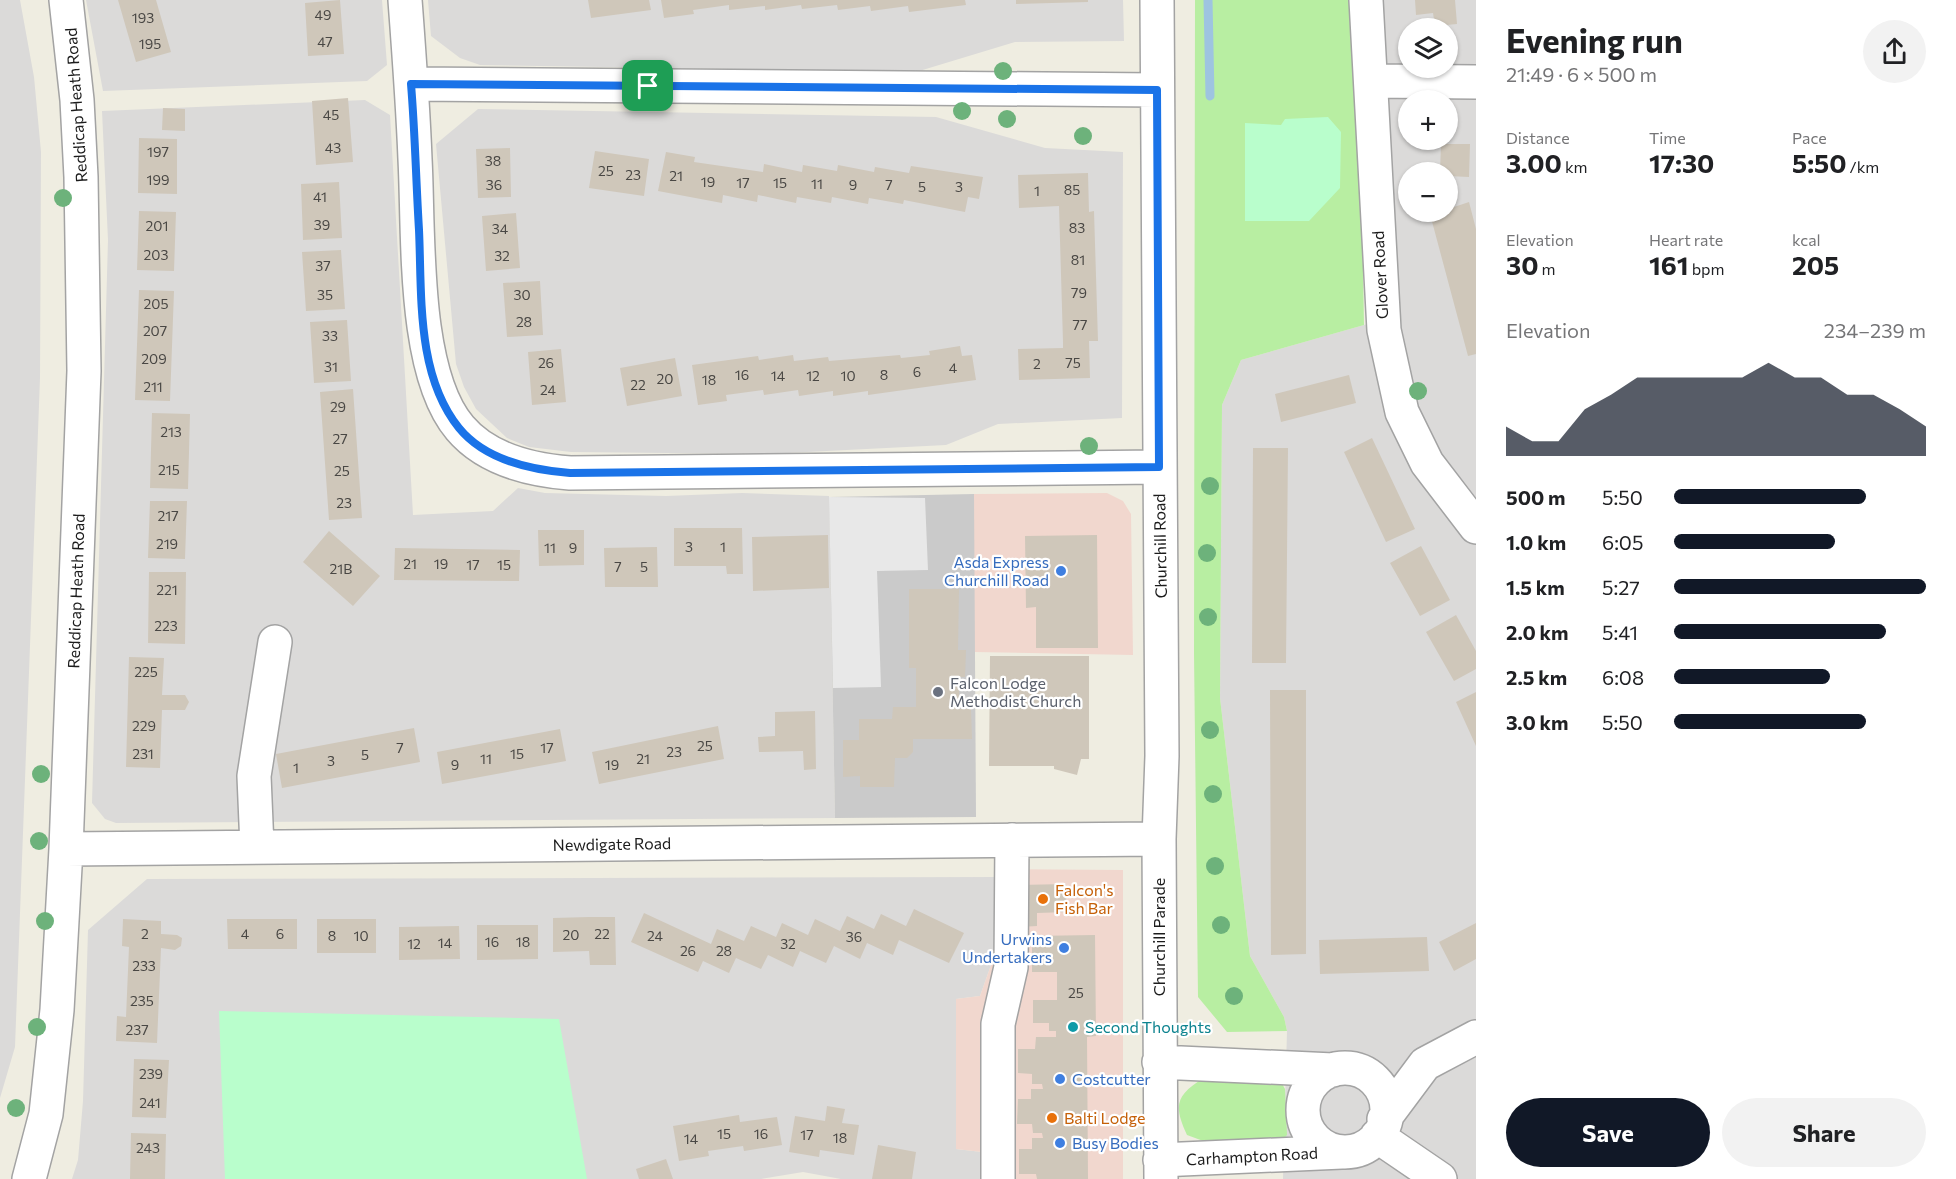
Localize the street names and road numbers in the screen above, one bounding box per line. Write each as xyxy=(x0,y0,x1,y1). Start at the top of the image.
street label: Reddicap Heath Road xyxy=(61,27,90,183)
street label: Glover Road xyxy=(1368,230,1391,320)
street label: Churchill Road xyxy=(1149,493,1170,599)
street label: Reddicap Heath Road xyxy=(63,513,88,669)
street label: Newdigate Road xyxy=(553,833,671,854)
street label: Churchill Parade xyxy=(1149,878,1168,996)
street label: Carhampton Road xyxy=(1185,1143,1318,1168)

